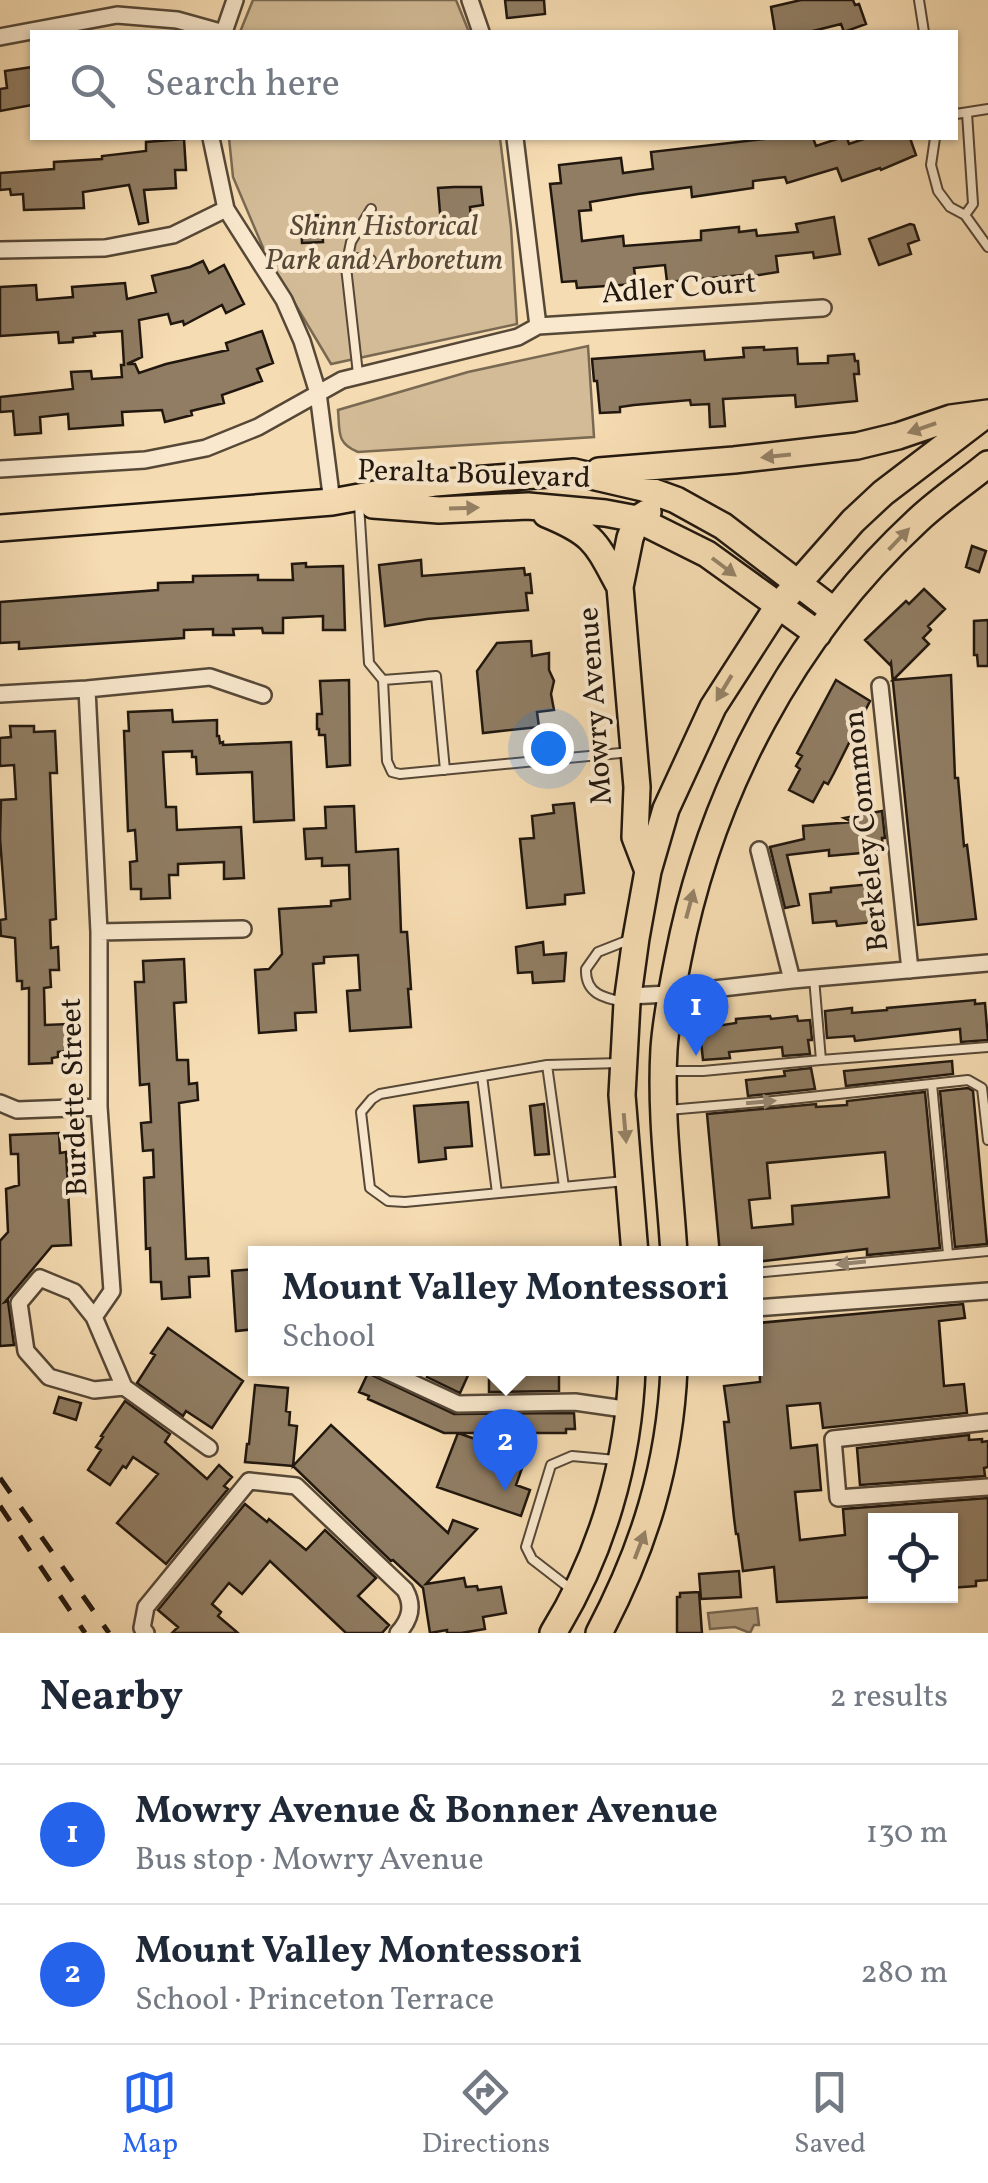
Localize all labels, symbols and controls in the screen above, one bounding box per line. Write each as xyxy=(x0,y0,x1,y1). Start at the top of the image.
search box xyxy=(30,30,958,140)
icon: search xyxy=(65,58,120,113)
text: Search here xyxy=(145,59,340,112)
park label: Shinn Historical Park and Arboretum xyxy=(265,206,503,282)
street label: Adler Court xyxy=(600,263,758,315)
one-way arrow xyxy=(907,421,937,436)
one-way arrow xyxy=(760,448,791,464)
street label: Peralta Boulevard xyxy=(356,450,592,500)
one-way arrow xyxy=(449,500,481,516)
one-way arrow xyxy=(887,527,911,551)
one-way arrow xyxy=(711,556,737,576)
street label: Mowry Avenue xyxy=(568,606,624,806)
one-way arrow xyxy=(716,674,733,702)
street label: Berkeley Common xyxy=(833,708,901,954)
your location xyxy=(523,723,574,774)
one-way arrow xyxy=(682,888,698,919)
pin: 1 xyxy=(664,974,728,1056)
street label: Burdette Street xyxy=(51,997,99,1197)
one-way arrow xyxy=(746,1094,778,1110)
one-way arrow xyxy=(617,1112,633,1144)
popup xyxy=(248,1246,763,1376)
one-way arrow xyxy=(835,1256,867,1272)
text: Mount Valley Montessori xyxy=(282,1263,729,1316)
text: School xyxy=(282,1316,375,1360)
pin: 2 xyxy=(472,1408,538,1491)
map controls xyxy=(868,1513,958,1603)
button: locate xyxy=(868,1513,958,1603)
one-way arrow xyxy=(633,1529,648,1559)
text: Nearby xyxy=(40,1669,183,1728)
text: 2 results xyxy=(830,1676,948,1720)
text: Mowry Avenue & Bonner Avenue xyxy=(135,1786,718,1839)
text: 1 xyxy=(66,1812,79,1856)
text: 130 m xyxy=(866,1812,948,1856)
text: Bus stop · Mowry Avenue xyxy=(135,1839,484,1883)
text: Mount Valley Montessori xyxy=(135,1926,582,1979)
text: 2 xyxy=(64,1952,81,1996)
text: 280 m xyxy=(861,1952,948,1996)
text: School · Princeton Terrace xyxy=(135,1979,494,2023)
tab: Map xyxy=(122,2065,178,2164)
tab: Directions xyxy=(422,2065,550,2164)
tab: Saved xyxy=(794,2065,866,2164)

